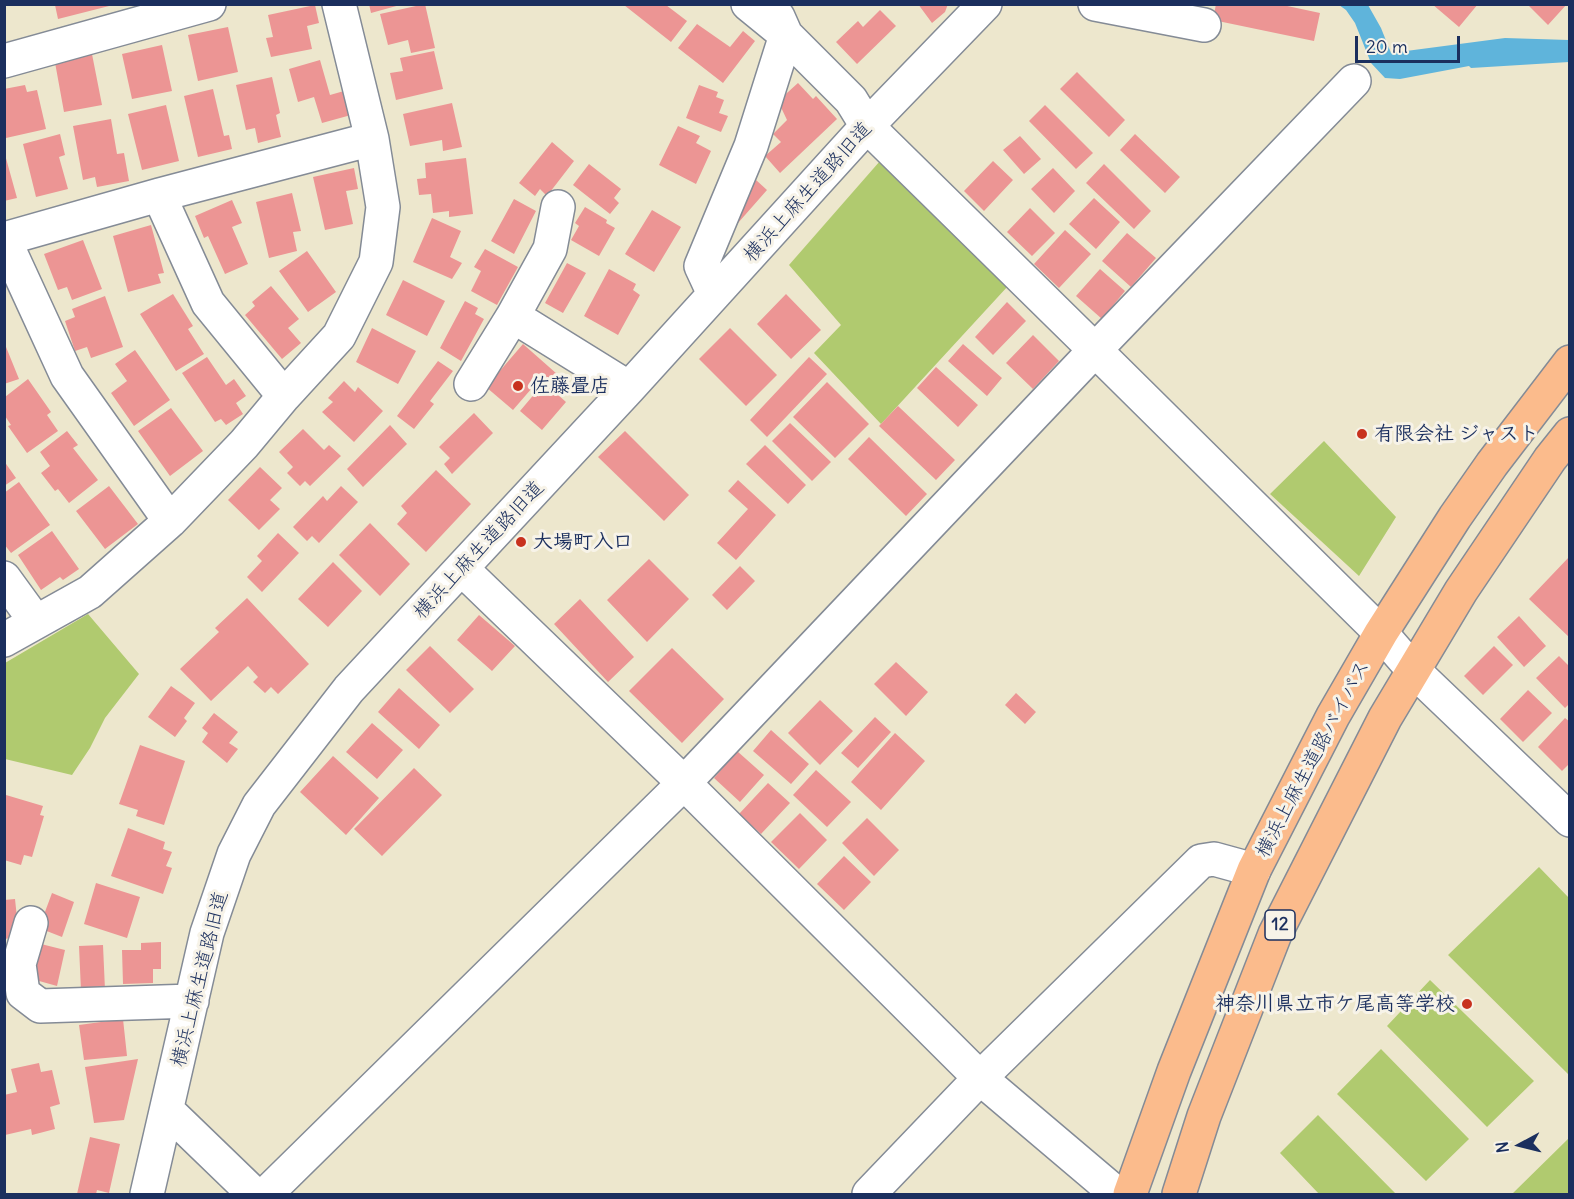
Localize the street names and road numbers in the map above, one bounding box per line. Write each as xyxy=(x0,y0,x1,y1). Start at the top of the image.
street label: 横浜上麻生道路旧道 xyxy=(739,117,877,267)
street label: 横浜上麻生道路旧道 xyxy=(409,476,549,624)
street label: 横浜上麻生道路バイパス xyxy=(1251,656,1375,862)
street label: 横浜上麻生道路旧道 xyxy=(167,889,233,1069)
road number: 12 xyxy=(1265,910,1295,940)

